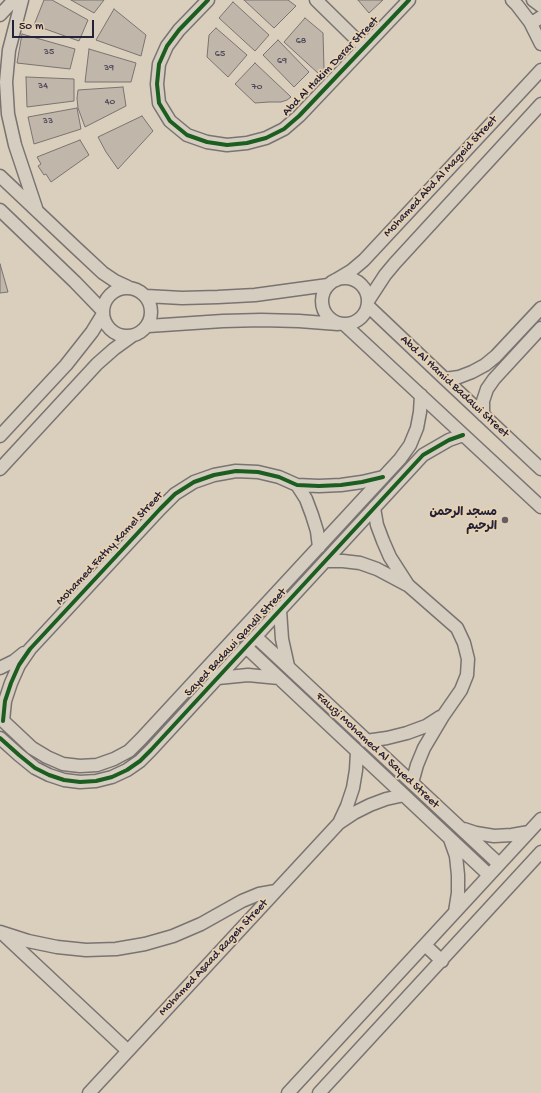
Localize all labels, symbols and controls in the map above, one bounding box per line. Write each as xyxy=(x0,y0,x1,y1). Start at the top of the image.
scale bar xyxy=(14,12,96,38)
street label: Abd Al Hakim Derar Street xyxy=(280,14,382,120)
text: 50 m xyxy=(19,20,44,34)
house number: 68 xyxy=(296,35,306,47)
house number: 35 xyxy=(44,46,54,58)
house number: 65 xyxy=(215,48,225,60)
house number: 69 xyxy=(277,55,287,67)
house number: 39 xyxy=(104,62,114,74)
house number: 34 xyxy=(38,80,48,92)
house number: 70 xyxy=(252,81,262,93)
house number: 40 xyxy=(105,96,115,108)
street label: Mohamed Abd Al Mageid Street xyxy=(381,113,501,241)
house number: 33 xyxy=(43,115,53,127)
street label: Abd Al Hamid Badawi Street xyxy=(397,333,511,441)
street label: Mohamed Fathy Kamel Street xyxy=(53,489,167,609)
place label: مسجد الرحمن الرحيم xyxy=(429,506,497,534)
marker: مسجد الرحمن الرحيم xyxy=(500,515,510,525)
street label: Sayed Badawi Qandil Street xyxy=(182,586,290,700)
street label: Fawzi Mohamed Al Sayed Street xyxy=(312,690,442,812)
street label: Mohamed Asaad Rageh Street xyxy=(156,897,272,1019)

